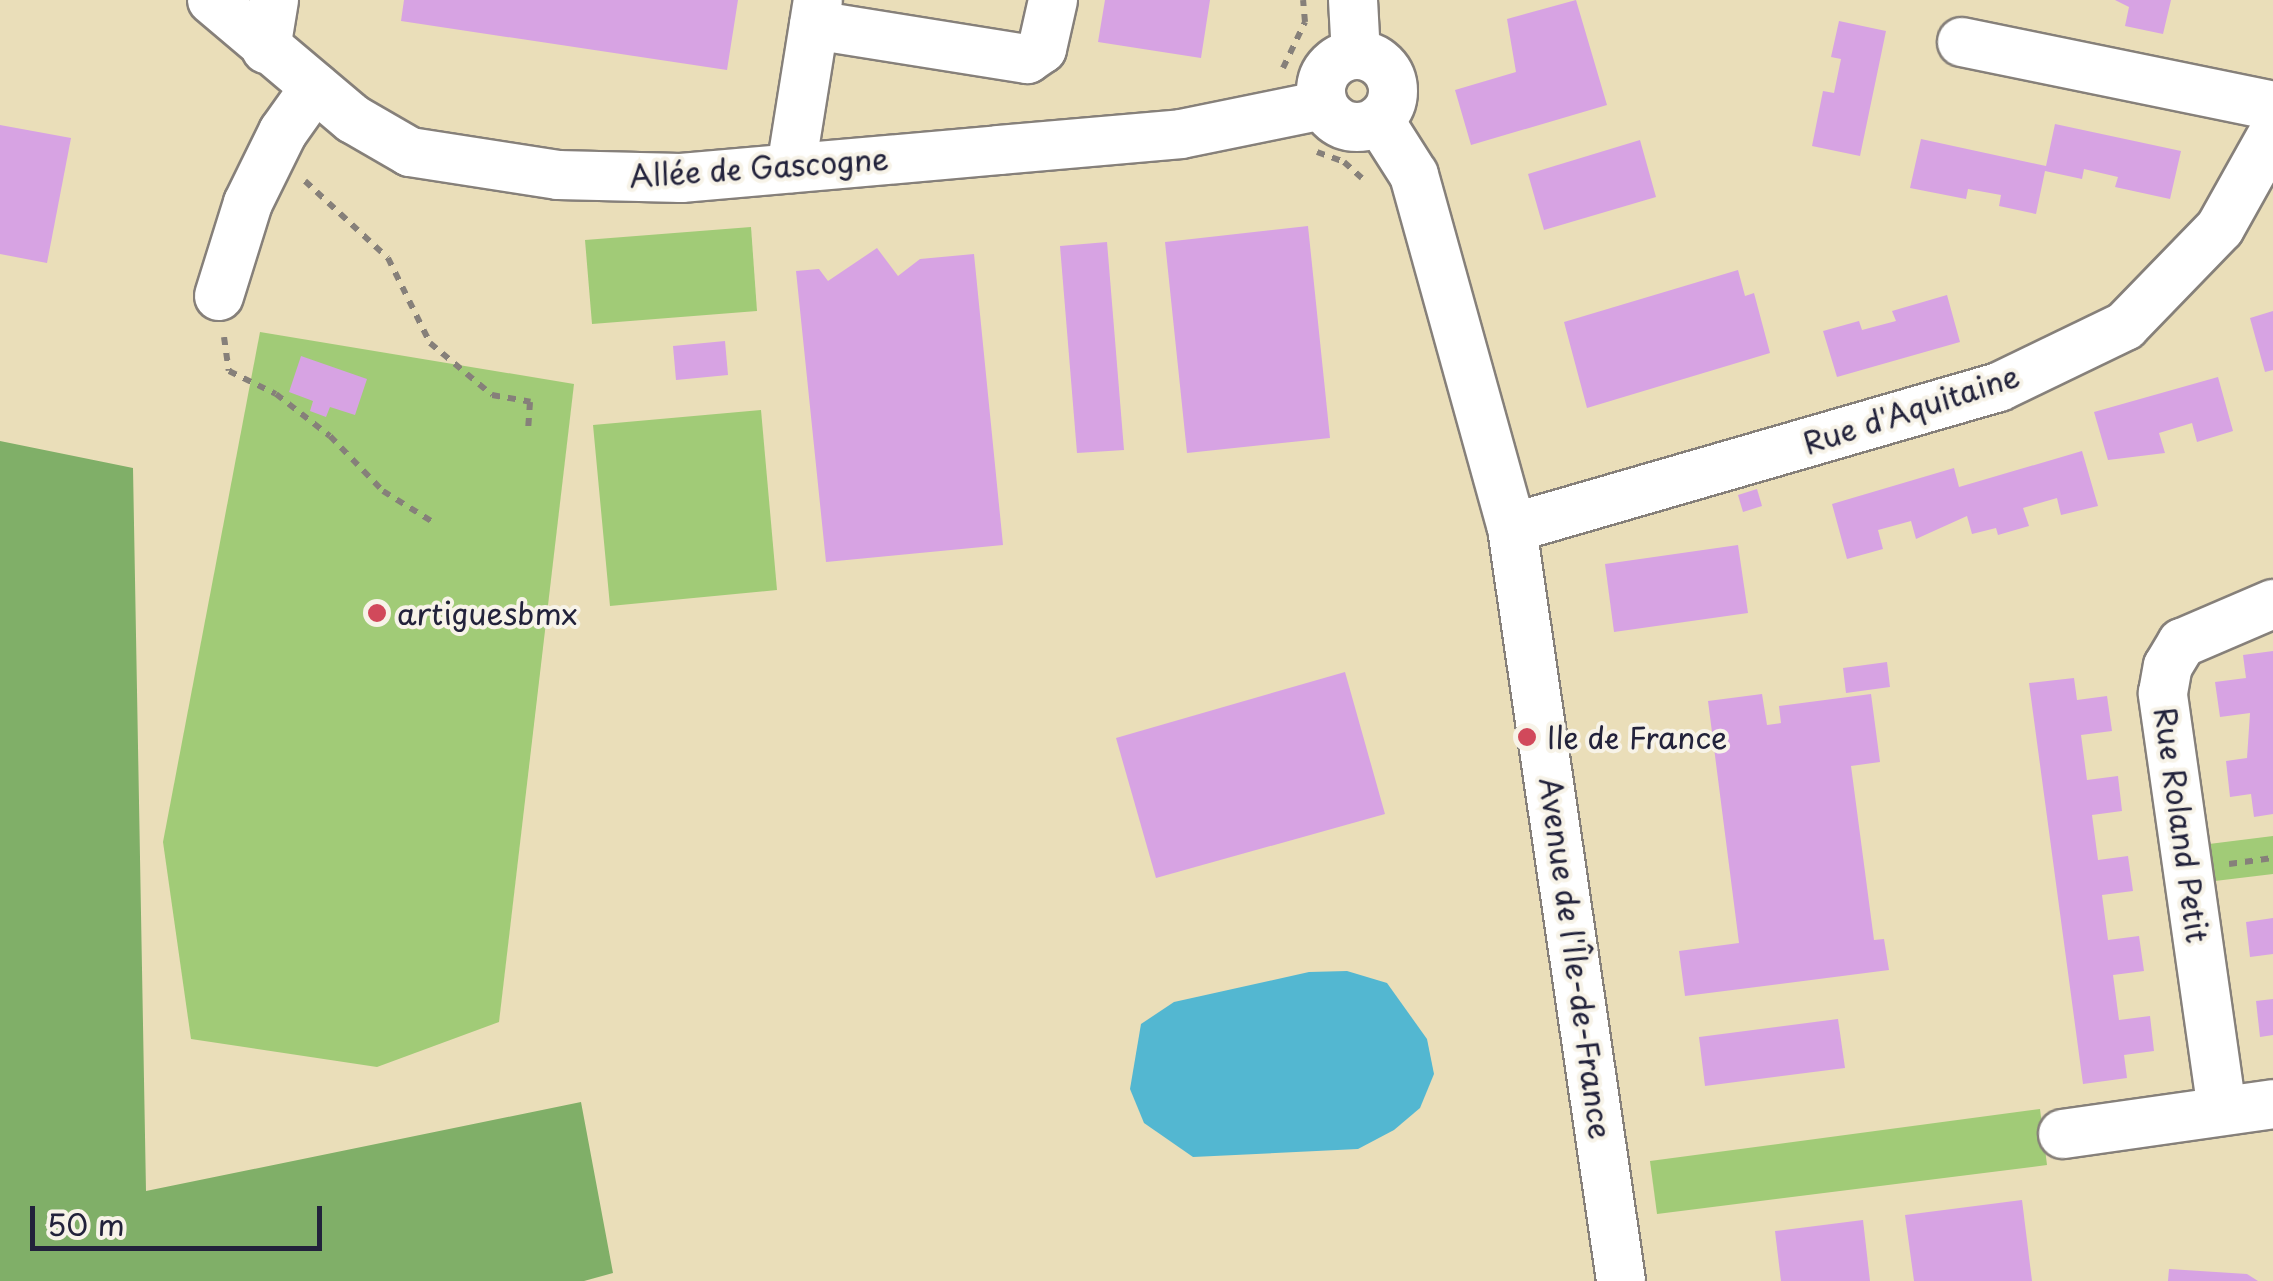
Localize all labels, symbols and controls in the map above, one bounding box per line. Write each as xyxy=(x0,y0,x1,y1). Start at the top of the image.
street label: Allée de Gascogne xyxy=(625,140,893,194)
street label: Rue d'Aquitaine xyxy=(1797,357,2025,461)
place label: artiguesbmx xyxy=(397,595,577,631)
marker: artiguesbmx xyxy=(366,602,388,624)
street label: Rue Roland Petit xyxy=(2147,703,2217,947)
place label: Ile de France xyxy=(1547,719,1733,755)
marker: Ile de France xyxy=(1516,726,1538,748)
street label: Avenue de l'Île-de-France xyxy=(1533,774,1619,1142)
scale bar xyxy=(35,1186,328,1248)
text: 50 m xyxy=(47,1201,125,1246)

